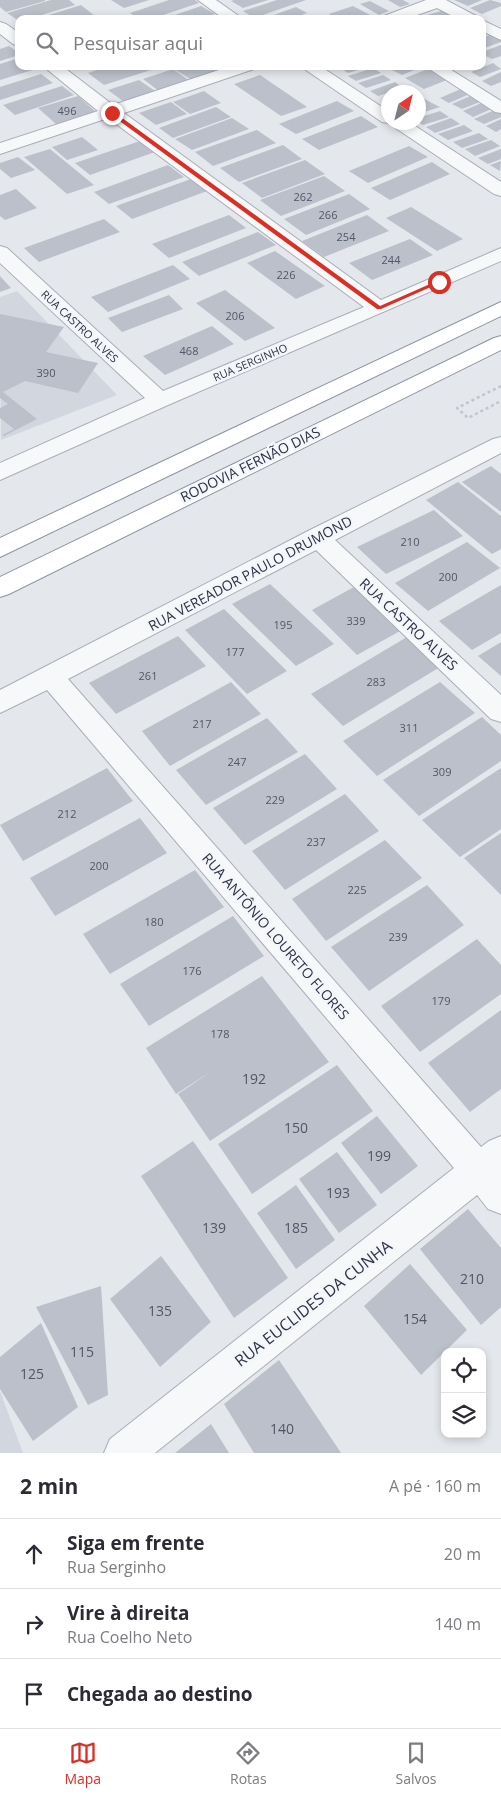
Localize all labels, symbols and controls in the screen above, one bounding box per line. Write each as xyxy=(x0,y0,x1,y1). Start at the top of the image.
search box xyxy=(15,15,486,70)
icon: search xyxy=(33,29,61,57)
text: Pesquisar aqui xyxy=(73,30,203,56)
north arrow xyxy=(381,85,426,130)
route end xyxy=(101,102,124,125)
house number: 496 xyxy=(58,103,76,118)
house number: 262 xyxy=(294,189,312,204)
house number: 266 xyxy=(319,207,337,222)
house number: 254 xyxy=(337,229,356,244)
house number: 244 xyxy=(382,252,401,267)
house number: 226 xyxy=(277,267,295,282)
route start xyxy=(428,271,451,294)
street label: RUA CASTRO ALVES xyxy=(38,286,122,366)
house number: 206 xyxy=(226,308,244,323)
street label: RUA SERGINHO xyxy=(210,340,290,384)
house number: 468 xyxy=(180,343,198,358)
house number: 390 xyxy=(37,365,55,380)
street label: RODOVIA FERNÃO DIAS xyxy=(177,422,323,506)
street label: RUA VEREADOR PAULO DRUMOND xyxy=(145,511,355,635)
house number: 210 xyxy=(401,534,419,549)
house number: 200 xyxy=(439,569,457,584)
street label: RUA CASTRO ALVES xyxy=(356,574,462,674)
house number: 339 xyxy=(347,613,365,628)
house number: 195 xyxy=(274,617,292,632)
house number: 177 xyxy=(226,644,244,659)
house number: 261 xyxy=(139,668,157,683)
house number: 283 xyxy=(367,674,385,689)
house number: 217 xyxy=(193,716,211,731)
house number: 311 xyxy=(400,720,418,735)
house number: 247 xyxy=(228,754,246,769)
house number: 309 xyxy=(433,764,451,779)
house number: 229 xyxy=(266,792,284,807)
house number: 212 xyxy=(58,806,76,821)
house number: 237 xyxy=(307,834,325,849)
street label: RUA ANTÔNIO LOURETO FLORES xyxy=(198,849,354,1023)
house number: 200 xyxy=(90,858,108,873)
house number: 225 xyxy=(348,882,366,897)
house number: 180 xyxy=(145,914,163,929)
house number: 239 xyxy=(389,929,407,944)
house number: 176 xyxy=(183,963,201,978)
house number: 179 xyxy=(432,993,450,1008)
house number: 178 xyxy=(211,1026,229,1041)
house number: 192 xyxy=(242,1069,266,1088)
house number: 150 xyxy=(284,1118,308,1137)
house number: 199 xyxy=(367,1146,391,1165)
house number: 193 xyxy=(326,1183,350,1202)
house number: 139 xyxy=(202,1218,226,1237)
house number: 185 xyxy=(284,1218,308,1237)
street label: RUA EUCLIDES DA CUNHA xyxy=(230,1234,397,1371)
house number: 210 xyxy=(460,1269,484,1288)
house number: 135 xyxy=(148,1301,172,1320)
house number: 154 xyxy=(403,1309,427,1328)
house number: 115 xyxy=(70,1342,94,1361)
map controls xyxy=(441,1348,486,1438)
button: locate xyxy=(441,1348,486,1393)
house number: 125 xyxy=(20,1364,44,1383)
button: layers xyxy=(441,1393,486,1438)
house number: 140 xyxy=(270,1419,294,1438)
text: 2 min xyxy=(20,1472,78,1500)
text: A pé · 160 m xyxy=(389,1475,481,1497)
text: Siga em frente xyxy=(67,1530,204,1556)
icon: ahead xyxy=(20,1540,48,1568)
text: 20 m xyxy=(444,1543,481,1565)
text: Rua Serginho xyxy=(67,1556,166,1578)
text: Vire à direita xyxy=(67,1600,190,1626)
icon: right xyxy=(20,1610,48,1638)
text: 140 m xyxy=(435,1613,481,1635)
text: Rua Coelho Neto xyxy=(67,1626,192,1648)
icon: arrive xyxy=(20,1680,48,1708)
text: Chegada ao destino xyxy=(67,1681,253,1707)
tab: Mapa xyxy=(64,1739,101,1788)
tab: Rotas xyxy=(230,1739,267,1788)
tab: Salvos xyxy=(395,1739,437,1788)

